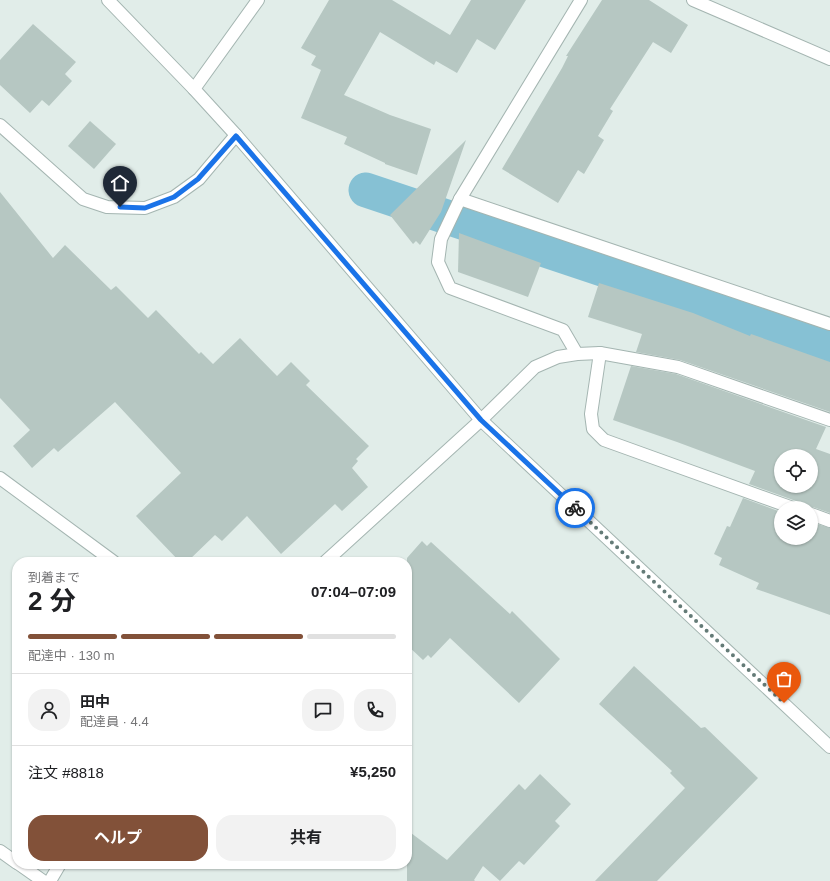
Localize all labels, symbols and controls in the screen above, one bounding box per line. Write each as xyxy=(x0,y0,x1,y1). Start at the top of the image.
pin xyxy=(103,166,137,207)
icon: home xyxy=(109,172,131,194)
map controls xyxy=(774,449,818,545)
button: locate xyxy=(774,449,818,493)
courier xyxy=(555,488,595,528)
icon: bike xyxy=(564,497,586,519)
button: layers xyxy=(774,501,818,545)
text: 到着まで xyxy=(28,570,80,585)
text: 07:04–07:09 xyxy=(311,583,396,600)
text: 2 分 xyxy=(28,586,76,616)
text: 配達中 · 130 m xyxy=(28,648,115,663)
pin xyxy=(767,662,801,703)
icon: bag xyxy=(773,668,795,690)
button: person xyxy=(28,689,70,731)
button: chat xyxy=(302,689,344,731)
button: phone xyxy=(354,689,396,731)
text: 田中 xyxy=(80,693,110,710)
text: 配達員 · 4.4 xyxy=(80,714,149,729)
text: ¥5,250 xyxy=(350,763,396,780)
text: 注文 #8818 xyxy=(28,764,104,781)
button: ヘルプ xyxy=(28,815,208,861)
button: 共有 xyxy=(216,815,396,861)

